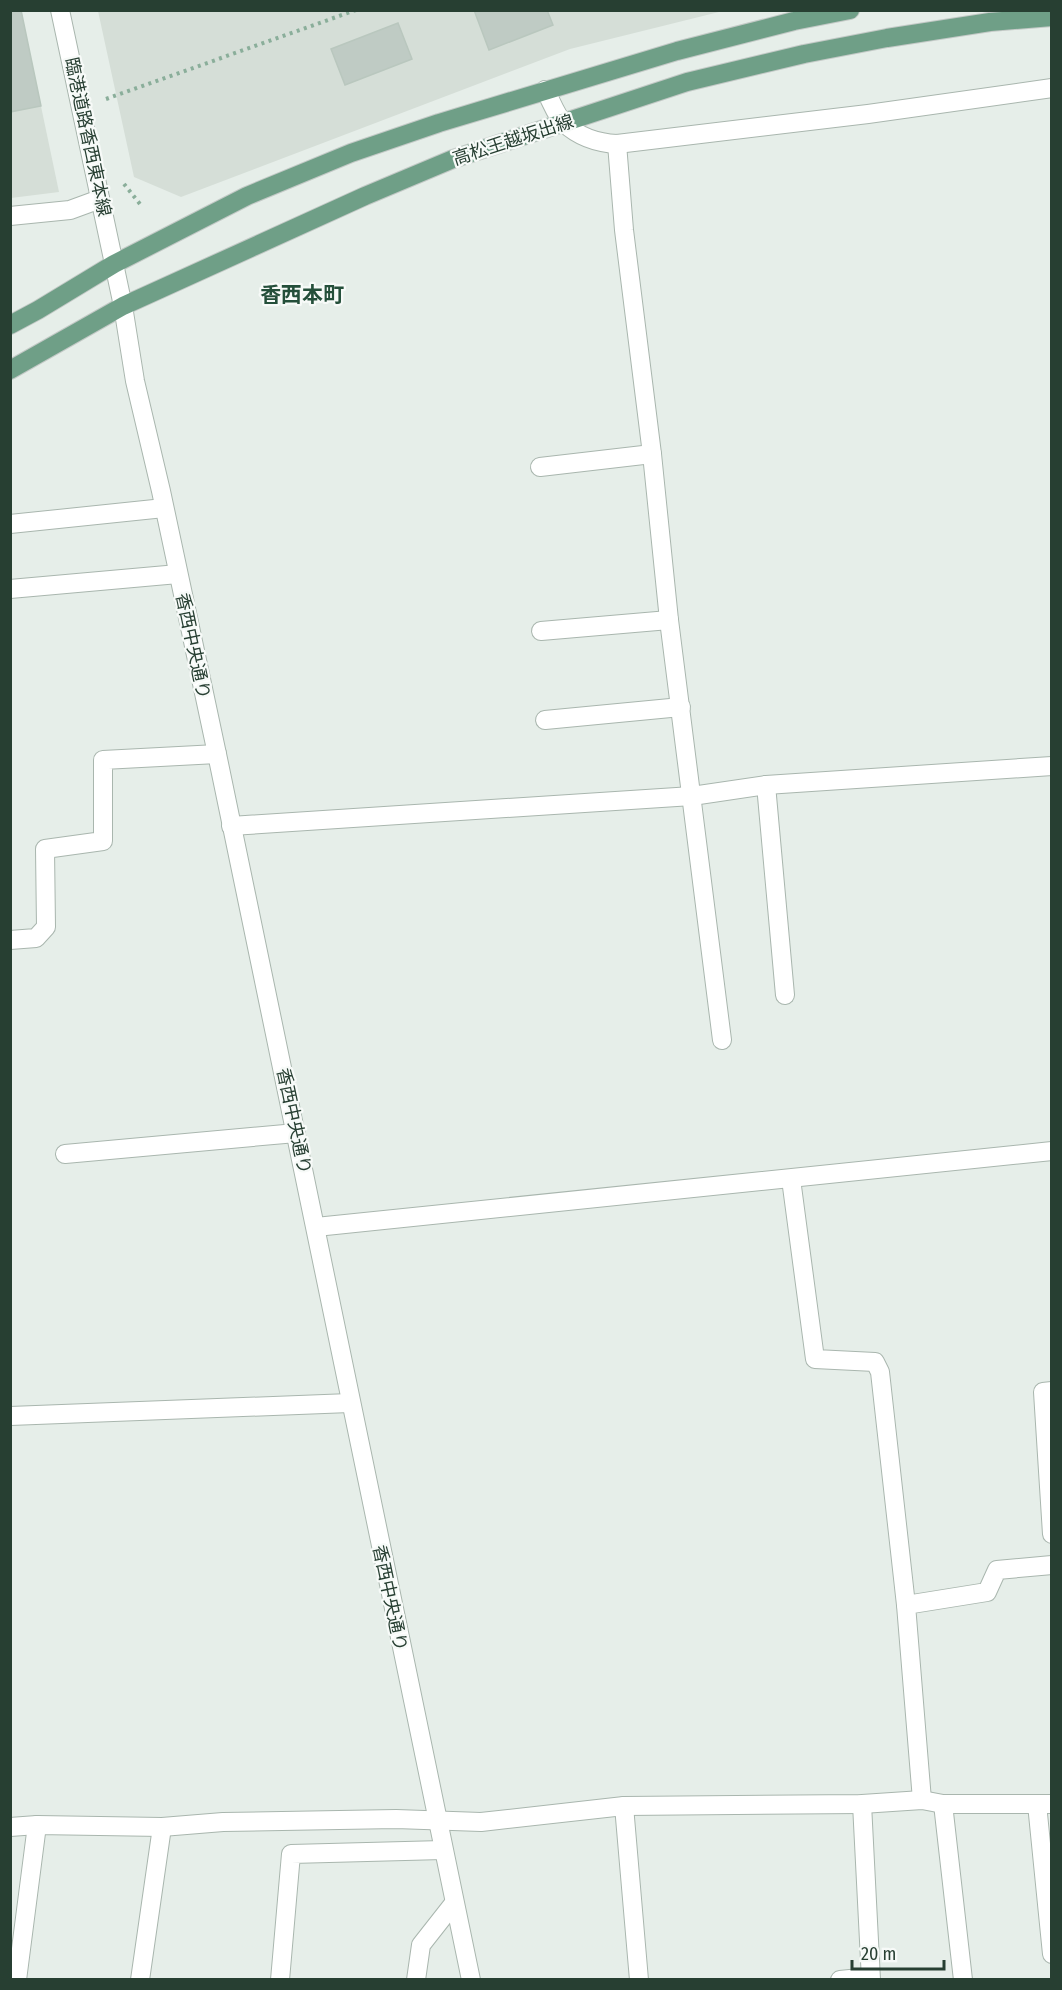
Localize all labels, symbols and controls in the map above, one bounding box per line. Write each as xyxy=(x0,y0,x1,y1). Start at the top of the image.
street label: 臨港道路香西東本線 xyxy=(60,55,116,219)
street label: 高松王越坂出線 xyxy=(450,110,576,170)
district label: 香西本町 xyxy=(260,282,344,308)
street label: 香西中央通り xyxy=(171,591,215,701)
street label: 香西中央通り xyxy=(272,1066,316,1176)
street label: 香西中央通り xyxy=(368,1543,412,1653)
scale bar xyxy=(852,1933,944,1971)
text: 20 m xyxy=(861,1943,896,1965)

